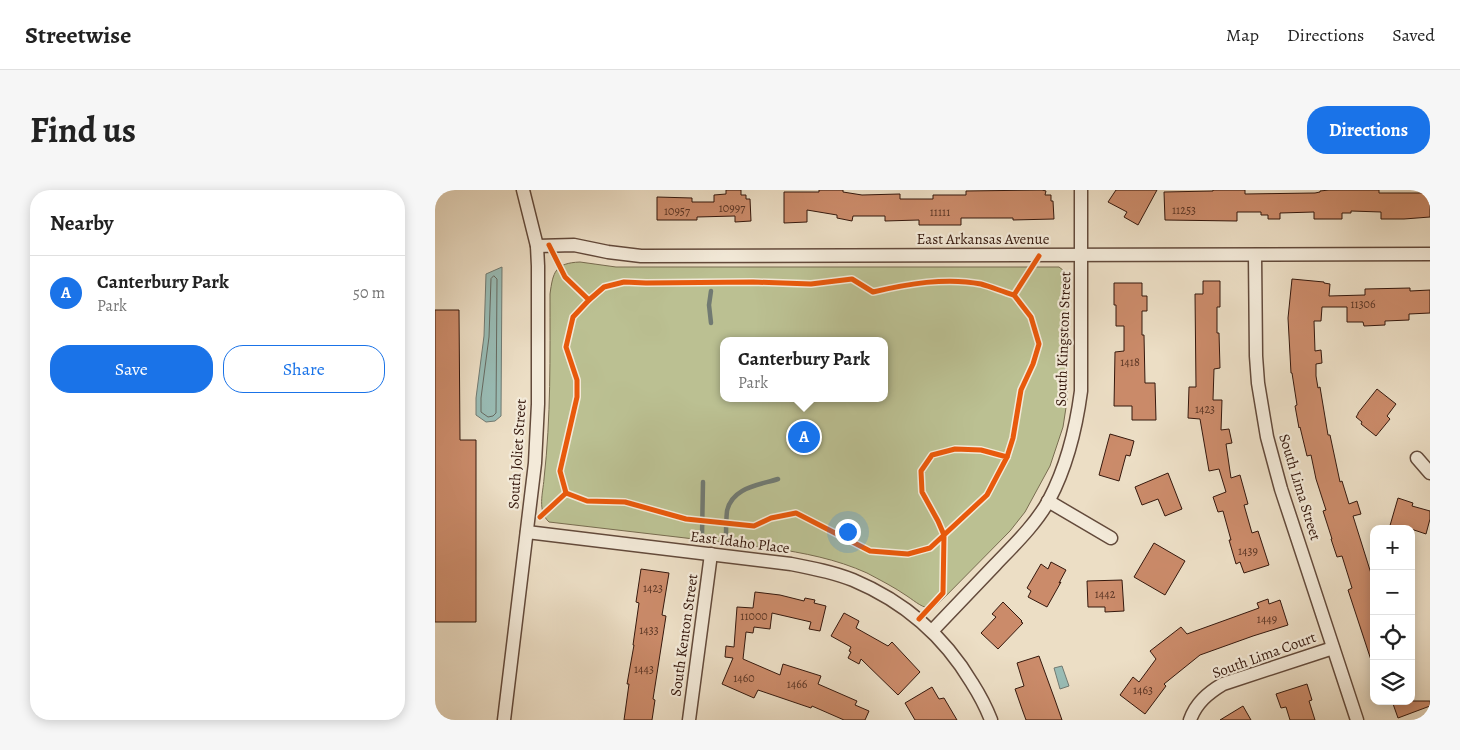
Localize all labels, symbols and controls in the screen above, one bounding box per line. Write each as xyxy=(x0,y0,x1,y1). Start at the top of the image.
text: Streetwise xyxy=(25,19,131,51)
text: Map xyxy=(1226,23,1259,47)
text: Directions xyxy=(1287,23,1364,47)
text: Saved xyxy=(1392,23,1435,47)
text: Find us xyxy=(30,106,136,154)
button: Directions xyxy=(1307,106,1430,154)
house number: 10997 xyxy=(719,200,746,216)
house number: 11253 xyxy=(1172,202,1196,218)
house number: 10957 xyxy=(664,203,691,219)
house number: 11111 xyxy=(930,204,950,220)
text: Nearby xyxy=(50,209,113,237)
street label: East Arkansas Avenue xyxy=(917,229,1050,249)
text: Canterbury Park xyxy=(97,269,229,295)
street label: South Kingston Street xyxy=(1051,271,1075,407)
text: A xyxy=(61,282,71,304)
text: 50 m xyxy=(353,282,385,304)
text: Park xyxy=(97,295,127,317)
house number: 11306 xyxy=(1350,296,1376,312)
popup xyxy=(720,337,888,402)
button: Save xyxy=(50,345,213,393)
button: Share xyxy=(223,345,385,393)
text: Canterbury Park xyxy=(738,346,870,372)
house number: 1418 xyxy=(1120,354,1140,370)
text: Park xyxy=(738,372,768,394)
street label: South Joliet Street xyxy=(503,398,531,510)
house number: 1423 xyxy=(1195,401,1215,417)
pin: A xyxy=(788,418,820,456)
street label: South Lima Street xyxy=(1274,431,1326,543)
your location xyxy=(835,519,861,545)
map controls xyxy=(1370,525,1415,705)
button: + xyxy=(1370,525,1415,570)
street label: East Idaho Place xyxy=(689,526,791,558)
house number: 1439 xyxy=(1238,543,1258,559)
button: − xyxy=(1370,570,1415,615)
street label: South Kenton Street xyxy=(665,572,703,698)
house number: 1423 xyxy=(643,580,663,596)
house number: 1442 xyxy=(1095,586,1116,602)
house number: 11000 xyxy=(740,608,768,624)
house number: 1449 xyxy=(1257,611,1277,627)
button: locate xyxy=(1370,615,1415,660)
house number: 1433 xyxy=(639,622,659,638)
street label: South Lima Court xyxy=(1209,627,1319,683)
button: layers xyxy=(1370,660,1415,705)
house number: 1443 xyxy=(634,661,654,677)
house number: 1460 xyxy=(733,670,755,686)
house number: 1466 xyxy=(787,676,808,692)
house number: 1463 xyxy=(1133,682,1153,698)

